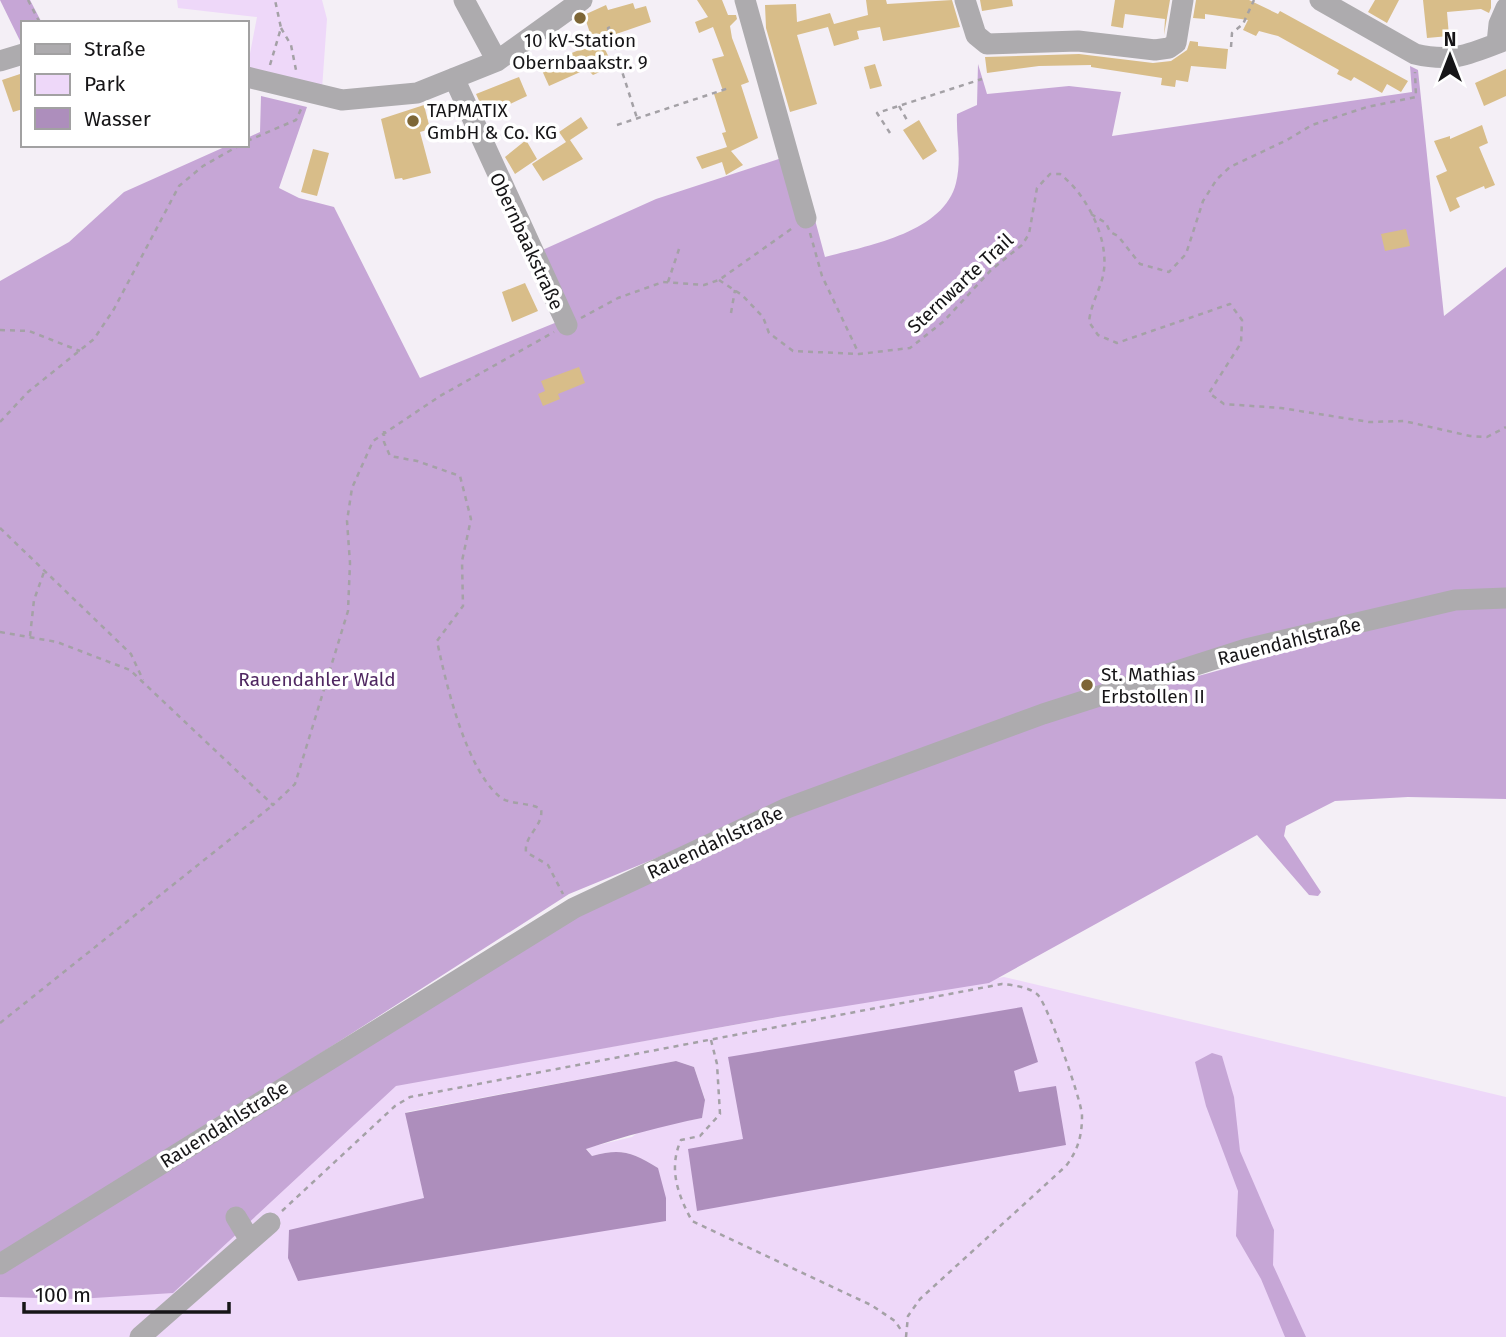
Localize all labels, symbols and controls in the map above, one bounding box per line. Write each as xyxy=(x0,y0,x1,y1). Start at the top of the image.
marker: 10 kV-Station Obernbaakstr. 9 xyxy=(572,10,588,26)
legend xyxy=(21,21,248,147)
north arrow xyxy=(1415,21,1485,91)
text: N xyxy=(1444,28,1456,51)
place label: 10 kV-Station Obernbaakstr. 9 xyxy=(512,29,648,74)
text: Straße xyxy=(84,36,146,62)
text: Park xyxy=(84,71,126,97)
place label: TAPMATIX GmbH & Co. KG xyxy=(427,99,557,144)
text: Wasser xyxy=(84,106,151,132)
marker: TAPMATIX GmbH & Co. KG xyxy=(405,113,421,129)
street label: Obernbaakstraße xyxy=(485,169,568,314)
street label: Sternwarte Trail xyxy=(903,228,1018,338)
street label: Rauendahlstraße xyxy=(1215,613,1363,670)
place label: St. Mathias Erbstollen II xyxy=(1101,663,1205,708)
park label: Rauendahler Wald xyxy=(238,668,396,691)
marker: St. Mathias Erbstollen II xyxy=(1079,677,1095,693)
street label: Rauendahlstraße xyxy=(644,801,787,884)
street label: Rauendahlstraße xyxy=(156,1076,293,1173)
scale bar xyxy=(24,1270,229,1314)
text: 100 m xyxy=(35,1282,91,1308)

